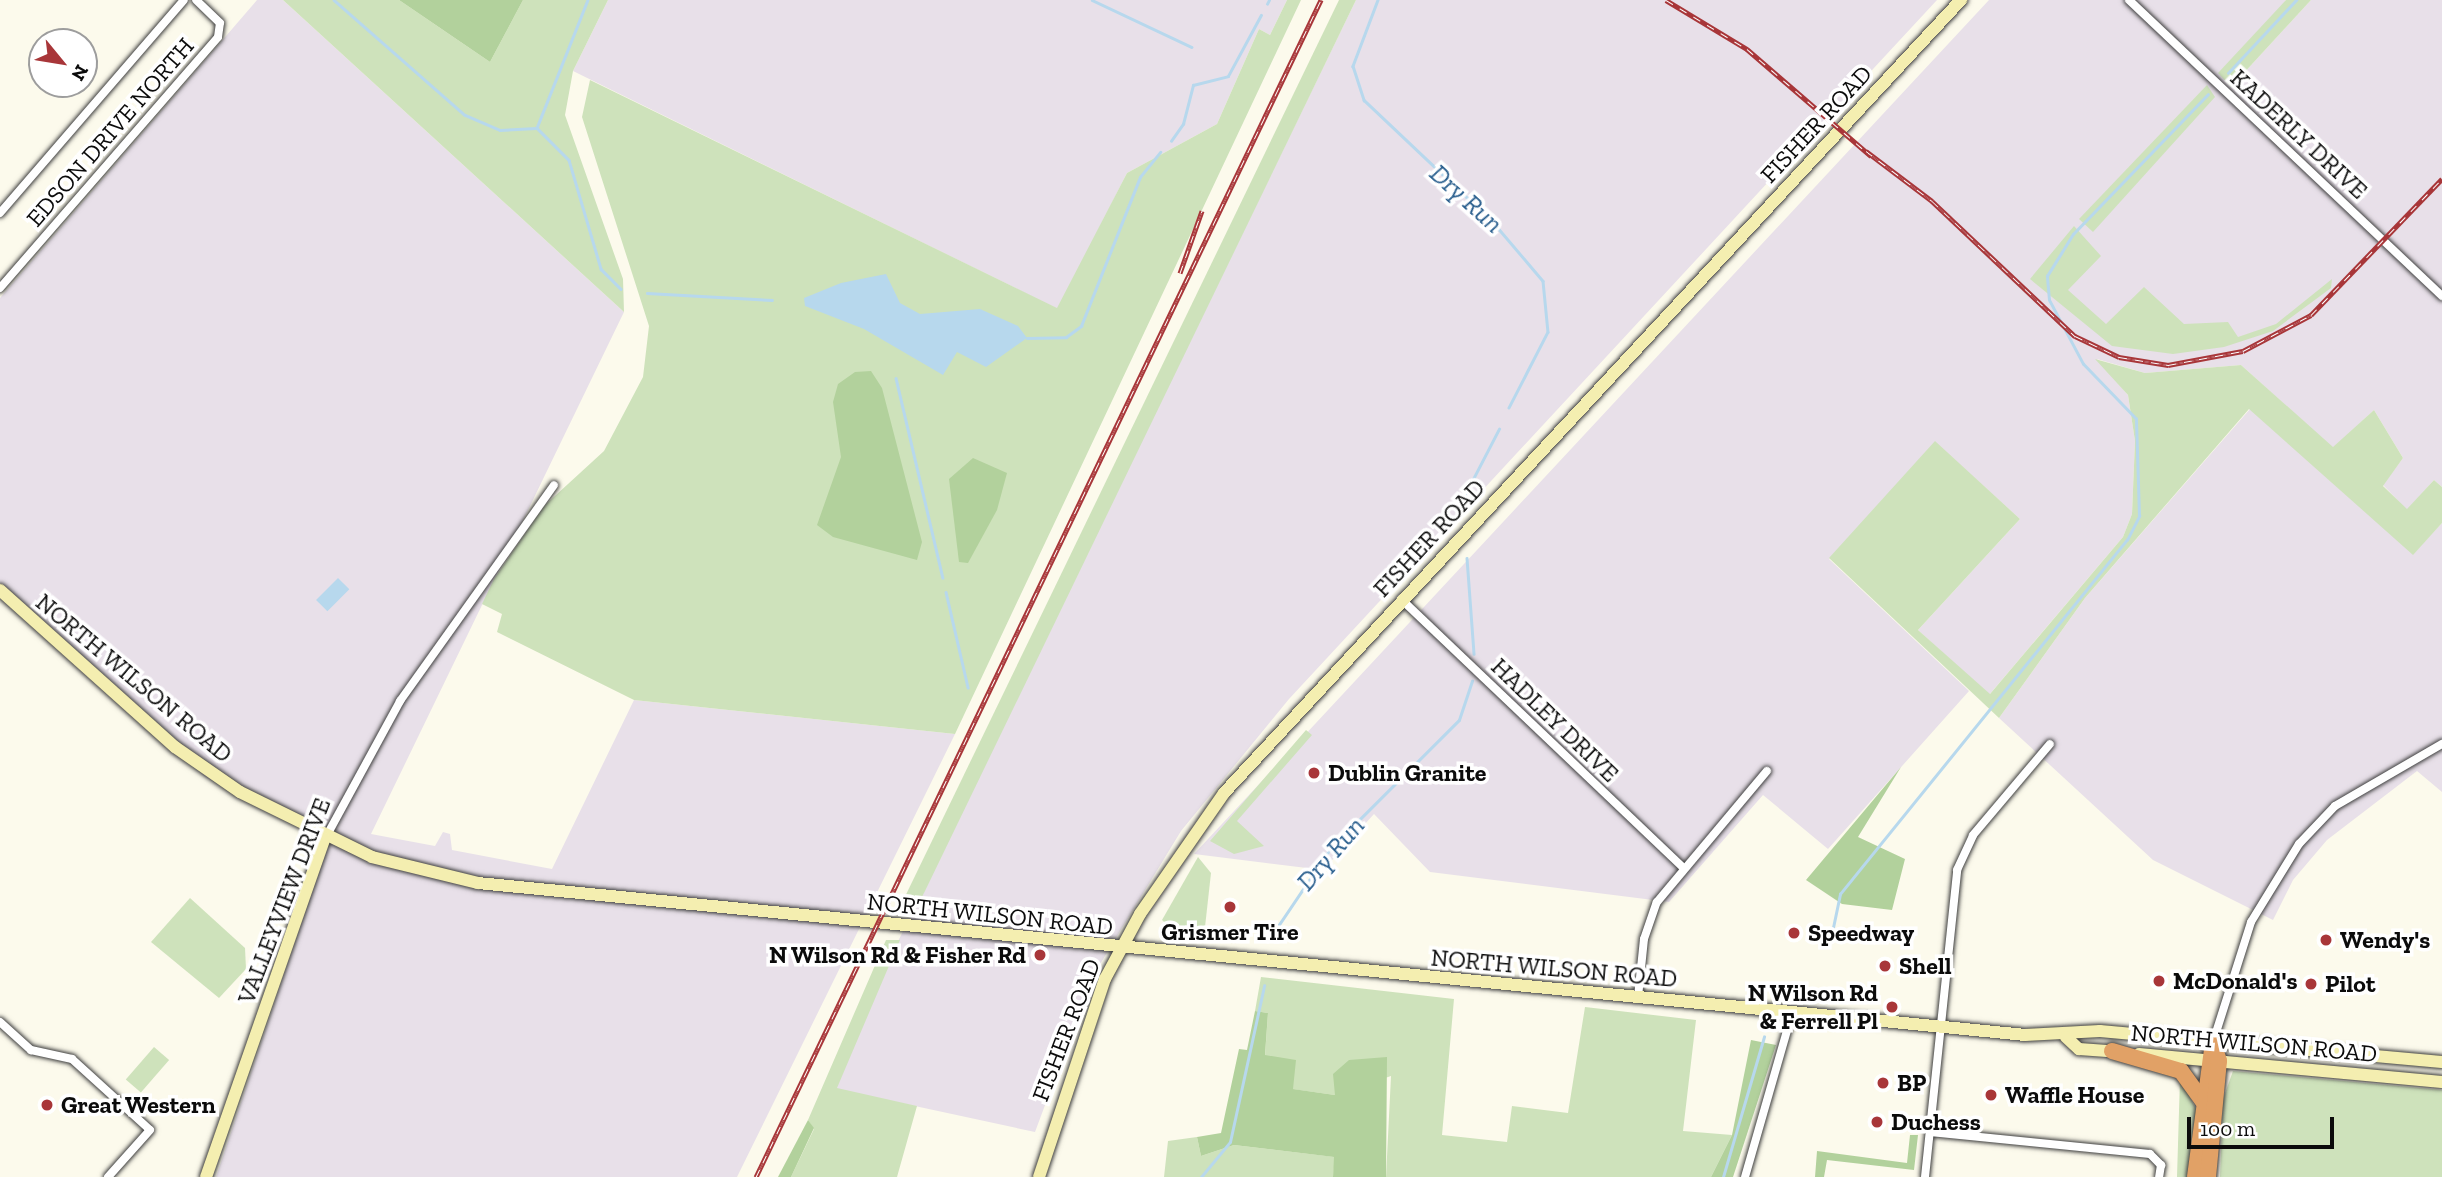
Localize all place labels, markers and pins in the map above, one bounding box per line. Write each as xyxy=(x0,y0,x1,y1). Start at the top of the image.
place label: Dublin Granite xyxy=(1328,759,1486,787)
marker: Dublin Granite xyxy=(1306,765,1322,781)
marker: Grismer Tire xyxy=(1222,899,1238,915)
place label: Grismer Tire xyxy=(1161,918,1299,946)
place label: Speedway xyxy=(1808,919,1914,947)
marker: Speedway xyxy=(1786,925,1802,941)
place label: Wendy's xyxy=(2340,926,2430,954)
marker: Wendy's xyxy=(2318,932,2334,948)
place label: N Wilson Rd & Fisher Rd xyxy=(768,941,1026,969)
marker: N Wilson Rd & Fisher Rd xyxy=(1032,947,1048,963)
place label: Shell xyxy=(1899,952,1952,980)
marker: Shell xyxy=(1877,958,1893,974)
place label: McDonald's xyxy=(2173,967,2297,995)
place label: Pilot xyxy=(2325,970,2375,998)
marker: McDonald's xyxy=(2151,973,2167,989)
marker: Pilot xyxy=(2303,976,2319,992)
place label: N Wilson Rd & Ferrell Pl xyxy=(1747,979,1878,1035)
marker: N Wilson Rd & Ferrell Pl xyxy=(1884,999,1900,1015)
place label: BP xyxy=(1897,1069,1926,1097)
marker: BP xyxy=(1875,1075,1891,1091)
place label: Waffle House xyxy=(2005,1081,2144,1109)
marker: Waffle House xyxy=(1983,1087,1999,1103)
place label: Great Western xyxy=(61,1091,217,1119)
marker: Great Western xyxy=(39,1097,55,1113)
place label: Duchess xyxy=(1891,1108,1981,1136)
marker: Duchess xyxy=(1869,1114,1885,1130)

